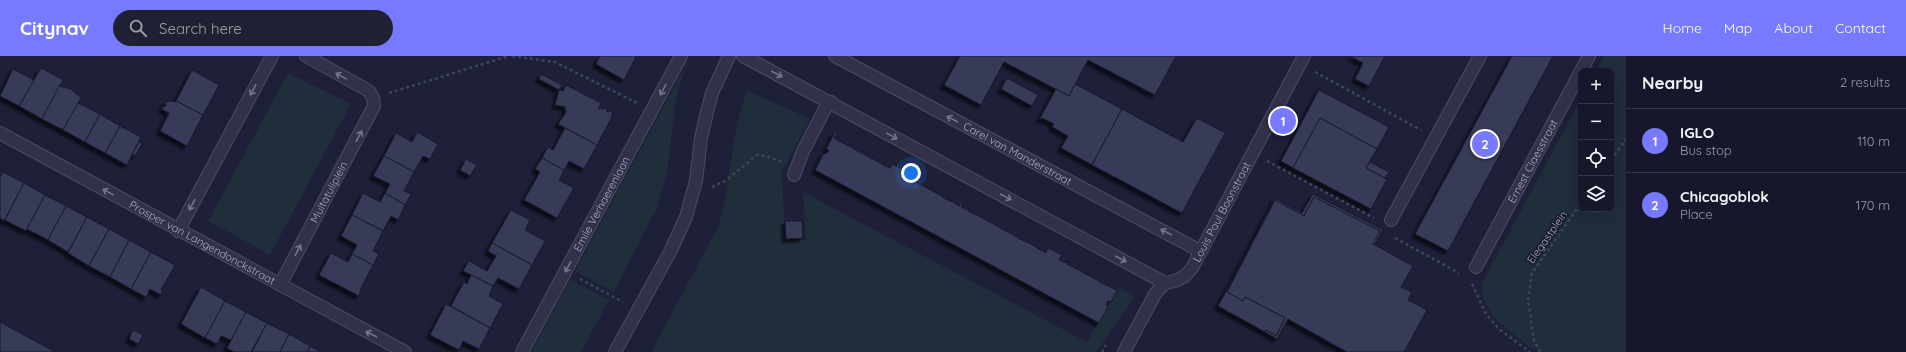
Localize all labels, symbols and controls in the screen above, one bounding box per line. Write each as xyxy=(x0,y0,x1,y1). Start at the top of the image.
search box xyxy=(113,10,393,46)
text: Citynav xyxy=(20,16,89,40)
icon: search xyxy=(127,17,149,39)
text: Search here xyxy=(159,19,242,38)
text: Home xyxy=(1663,19,1702,37)
text: Map xyxy=(1724,19,1752,37)
text: About xyxy=(1774,19,1813,37)
text: Contact xyxy=(1835,19,1886,37)
map controls xyxy=(1578,68,1614,212)
button: + xyxy=(1578,68,1614,104)
one-way arrow xyxy=(335,71,347,79)
one-way arrow xyxy=(771,71,783,78)
text: Nearby xyxy=(1642,72,1703,93)
text: 2 results xyxy=(1840,74,1890,90)
one-way arrow xyxy=(249,84,257,96)
one-way arrow xyxy=(658,84,666,96)
button: − xyxy=(1578,104,1614,140)
pin: 1 xyxy=(1270,106,1296,136)
one-way arrow xyxy=(946,114,958,122)
street label: Ernest Claesstraat xyxy=(1505,117,1561,206)
street label: Carel van Manderstraat xyxy=(961,119,1074,188)
text: IGLO xyxy=(1680,123,1714,142)
pin: 2 xyxy=(1472,129,1498,159)
one-way arrow xyxy=(355,130,363,142)
one-way arrow xyxy=(886,132,898,140)
text: 1 xyxy=(1652,133,1658,149)
text: 110 m xyxy=(1857,133,1890,149)
button: locate xyxy=(1578,140,1614,176)
text: Bus stop xyxy=(1680,142,1732,158)
street label: Emile Verhaerenlaan xyxy=(570,154,633,254)
street label: Multatuliplein xyxy=(307,159,351,225)
street label: Louis Paul Boonstraat xyxy=(1189,159,1254,264)
your location xyxy=(901,163,921,183)
button: layers xyxy=(1578,176,1614,212)
text: Chicagoblok xyxy=(1680,187,1769,206)
one-way arrow xyxy=(102,188,114,196)
one-way arrow xyxy=(1000,194,1012,202)
street label: Prosper van Langendonckstraat xyxy=(127,197,278,288)
text: 2 xyxy=(1651,197,1659,213)
text: 170 m xyxy=(1855,197,1890,213)
one-way arrow xyxy=(188,199,195,211)
text: Place xyxy=(1680,206,1713,222)
street label: Elegastplein xyxy=(1524,208,1570,266)
one-way arrow xyxy=(1160,228,1172,236)
one-way arrow xyxy=(295,245,302,257)
one-way arrow xyxy=(1115,256,1127,263)
one-way arrow xyxy=(564,260,571,272)
one-way arrow xyxy=(365,329,377,337)

